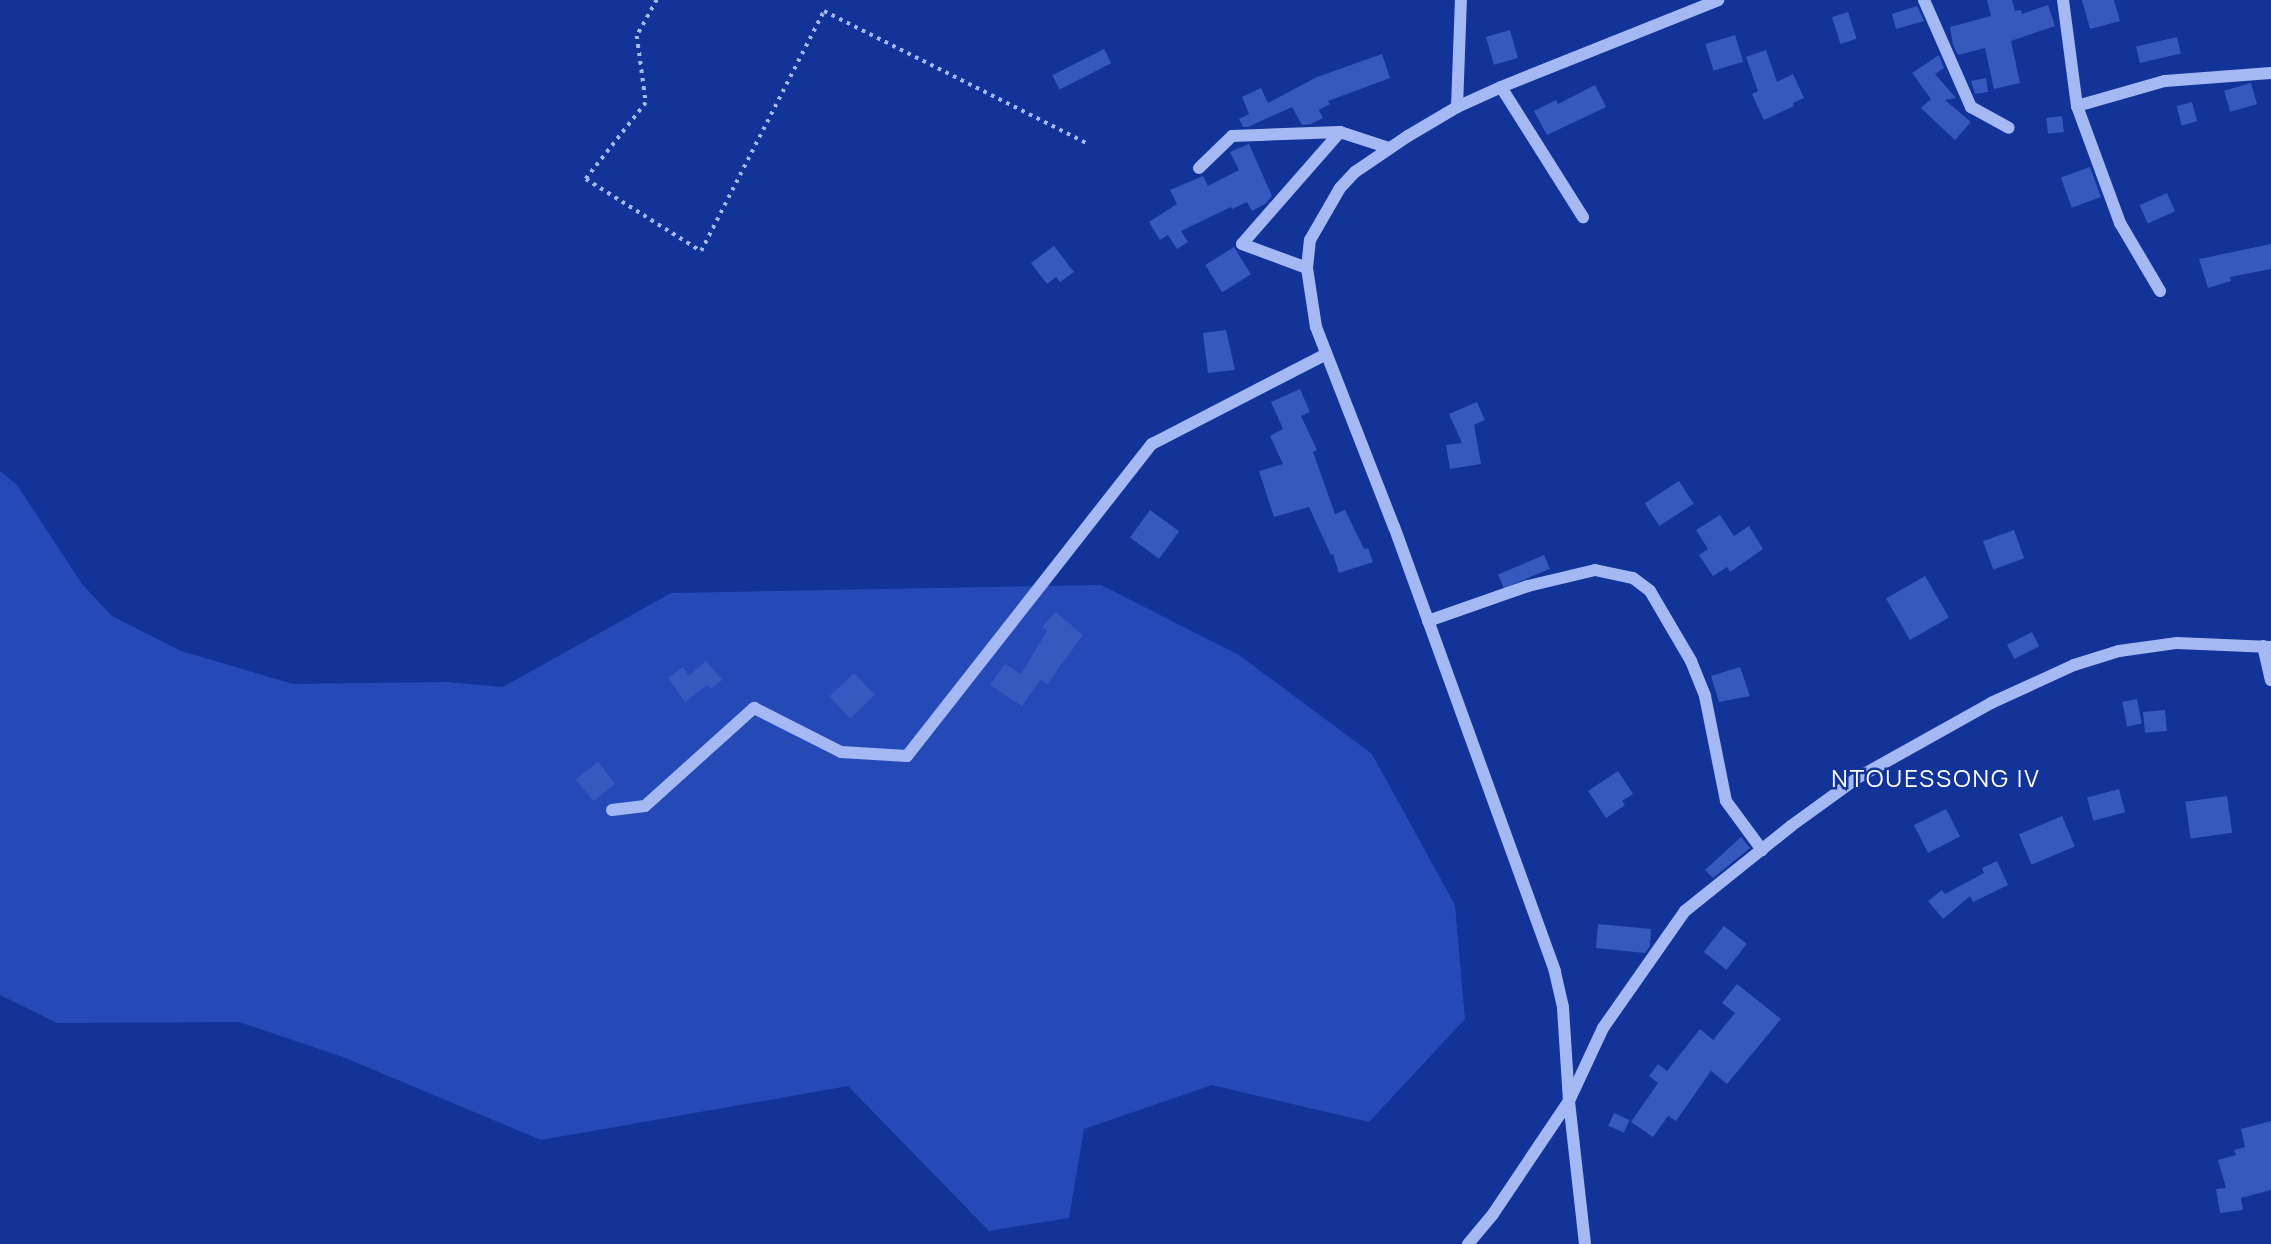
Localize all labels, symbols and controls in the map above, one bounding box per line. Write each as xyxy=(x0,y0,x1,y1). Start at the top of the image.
district label: NTOUESSONG IV xyxy=(1833,764,2039,792)

